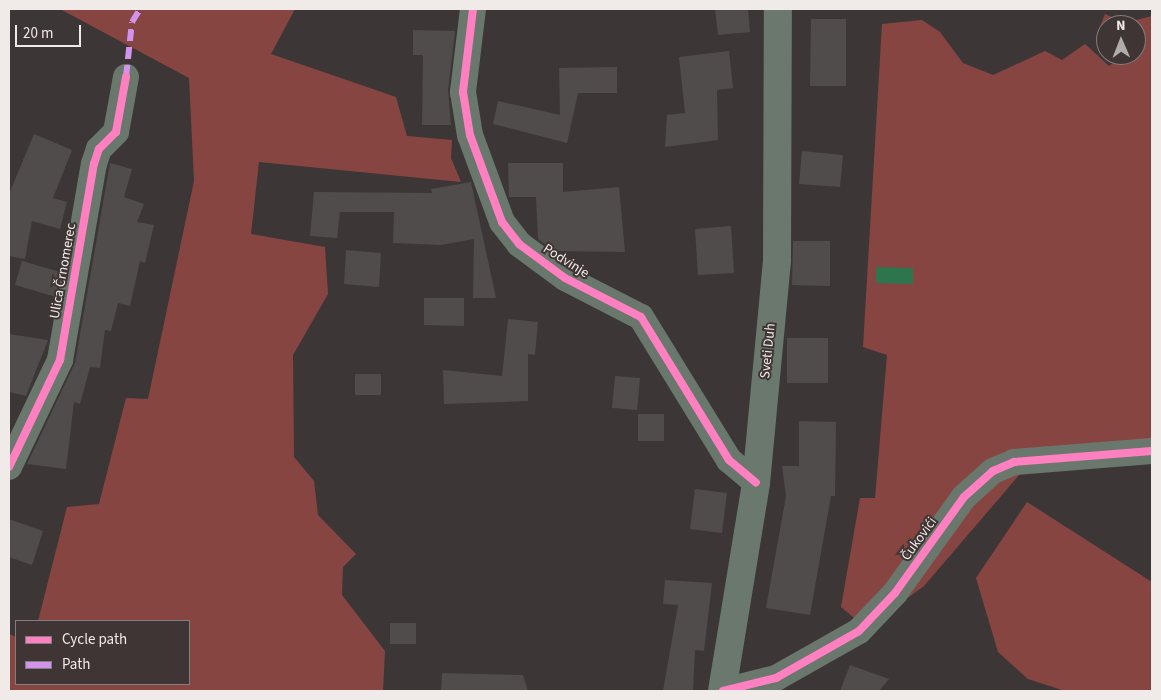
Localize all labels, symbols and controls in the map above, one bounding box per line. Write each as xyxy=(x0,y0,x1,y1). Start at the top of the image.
scale bar xyxy=(18,15,84,47)
north arrow xyxy=(1096,15,1146,65)
text: N xyxy=(1116,16,1126,36)
text: 20 m xyxy=(23,23,53,44)
street label: Ulica Črnomerec xyxy=(46,222,80,320)
street label: Podvinje xyxy=(540,240,592,282)
street label: Sveti Duh xyxy=(757,322,779,380)
street label: Čukovići xyxy=(898,514,940,564)
legend xyxy=(15,620,190,685)
text: Cycle path xyxy=(62,629,127,650)
text: Path xyxy=(62,654,90,675)

